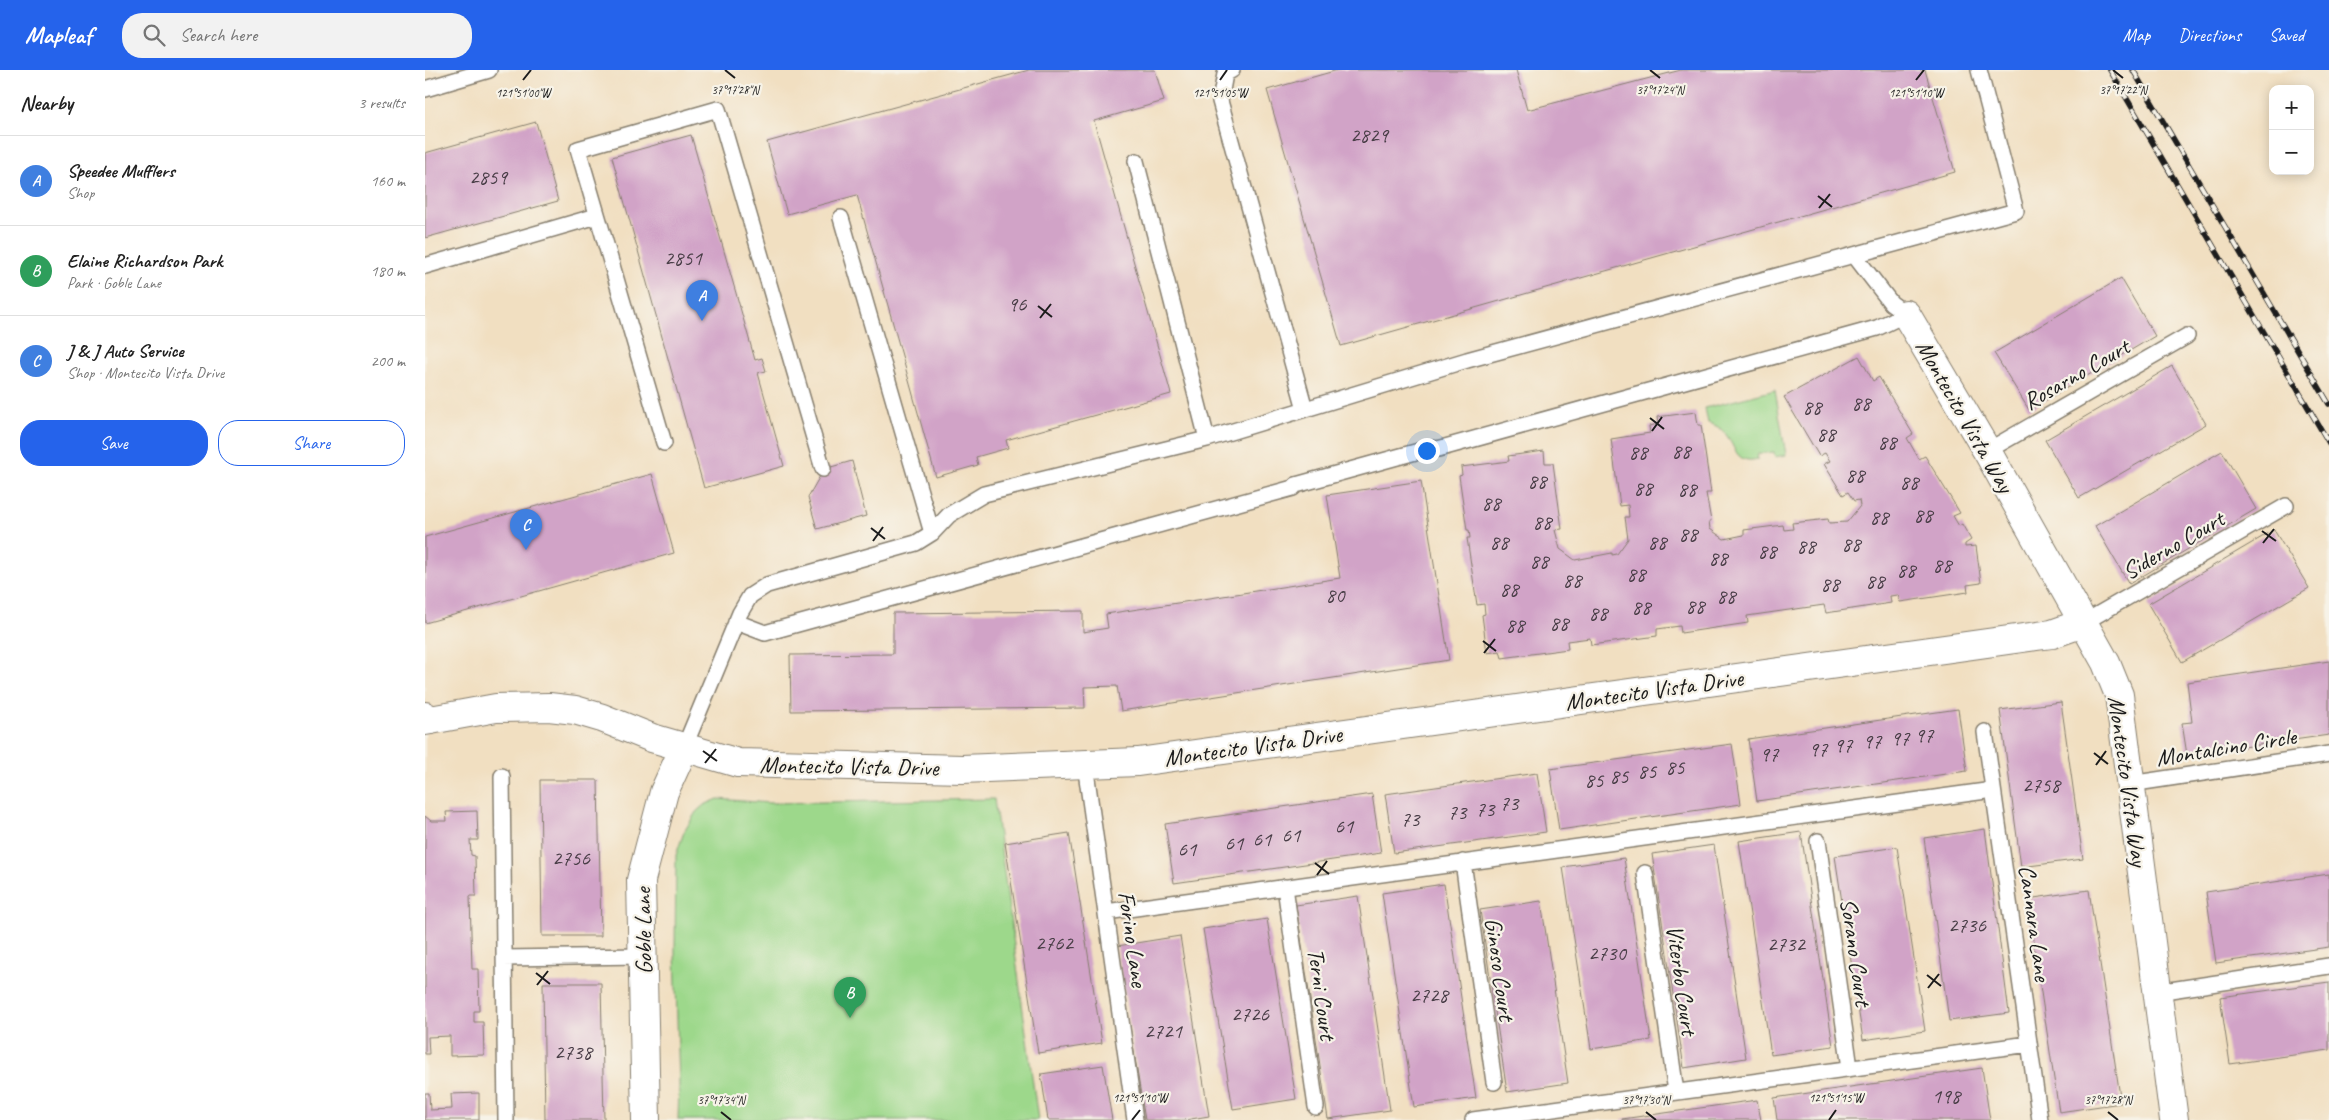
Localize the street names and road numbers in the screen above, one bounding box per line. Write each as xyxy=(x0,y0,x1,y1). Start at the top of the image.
street label: Rosarno Court xyxy=(2017,331,2136,416)
street label: Montecito Vista Way xyxy=(1909,334,2022,499)
street label: Siderno Court xyxy=(2117,503,2231,586)
street label: Montecito Vista Drive xyxy=(1563,662,1747,717)
street label: Montecito Vista Way xyxy=(2101,694,2155,870)
street label: Montecito Vista Drive xyxy=(1162,718,1346,773)
street label: Montalcino Circle xyxy=(2154,721,2300,773)
street label: Montecito Vista Drive xyxy=(759,749,941,783)
street label: Cannara Lane xyxy=(2012,863,2058,985)
street label: Goble Lane xyxy=(627,885,659,975)
street label: Forino Lane xyxy=(1111,889,1155,991)
street label: Sorano Court xyxy=(1834,896,1879,1010)
street label: Ginoso Court xyxy=(1478,916,1522,1024)
street label: Viterbo Court xyxy=(1659,923,1705,1039)
street label: Terni Court xyxy=(1301,946,1344,1044)

